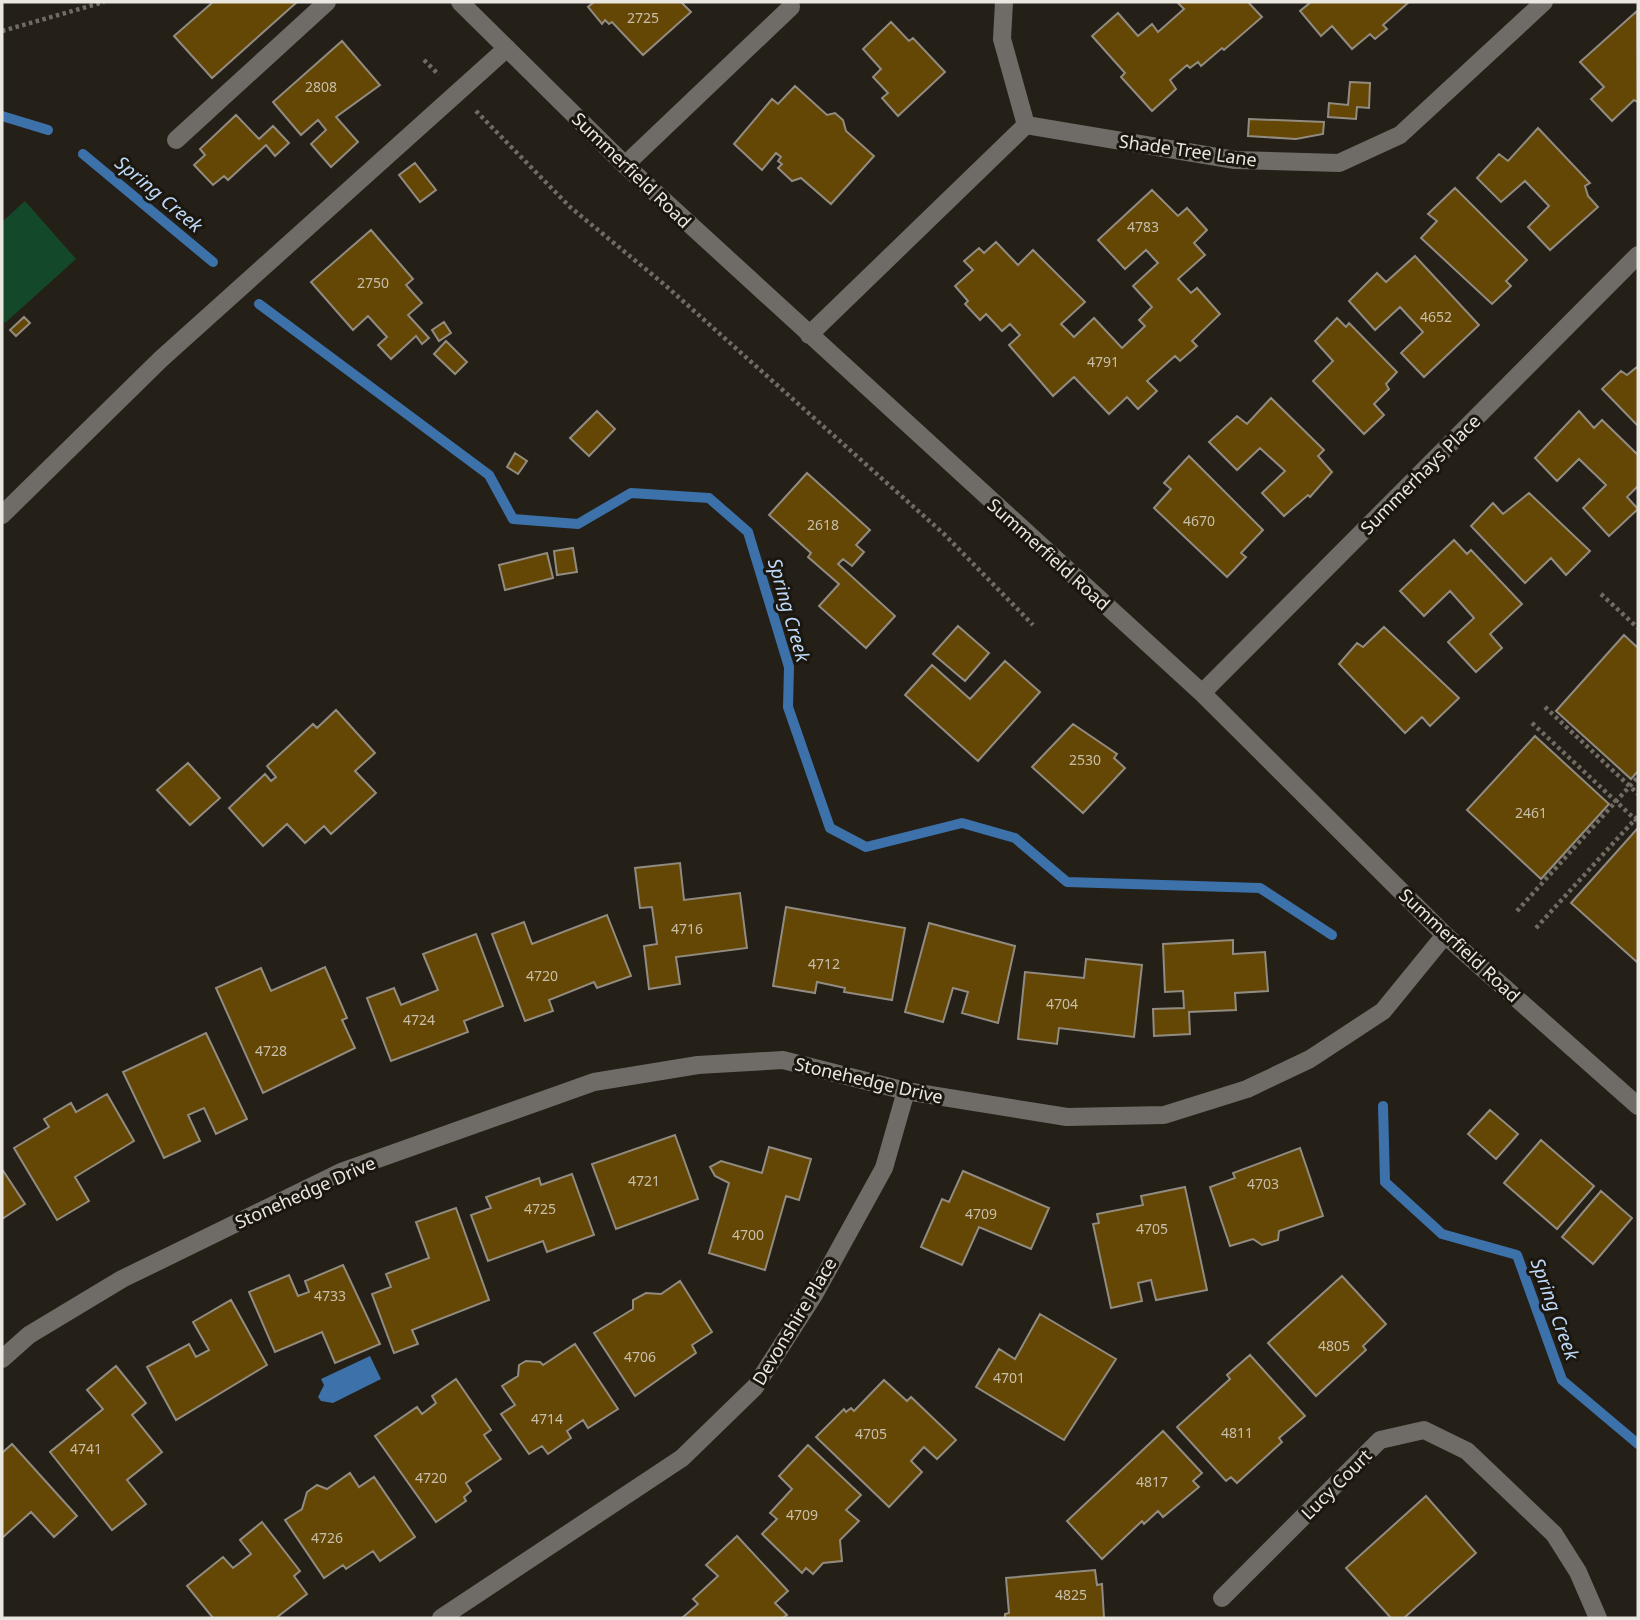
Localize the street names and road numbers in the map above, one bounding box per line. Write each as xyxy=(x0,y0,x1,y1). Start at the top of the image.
street label: Summerfield Road xyxy=(567,107,697,233)
street label: Shade Tree Lane xyxy=(1118,128,1258,172)
street label: Summerhays Place xyxy=(1355,409,1485,539)
street label: Summerfield Road xyxy=(983,493,1115,615)
street label: Summerfield Road xyxy=(1394,883,1526,1007)
street label: Stonehedge Drive xyxy=(793,1051,945,1109)
street label: Stonehedge Drive xyxy=(231,1150,379,1234)
street label: Devonshire Place xyxy=(746,1253,842,1389)
street label: Lucy Court xyxy=(1296,1443,1377,1524)

